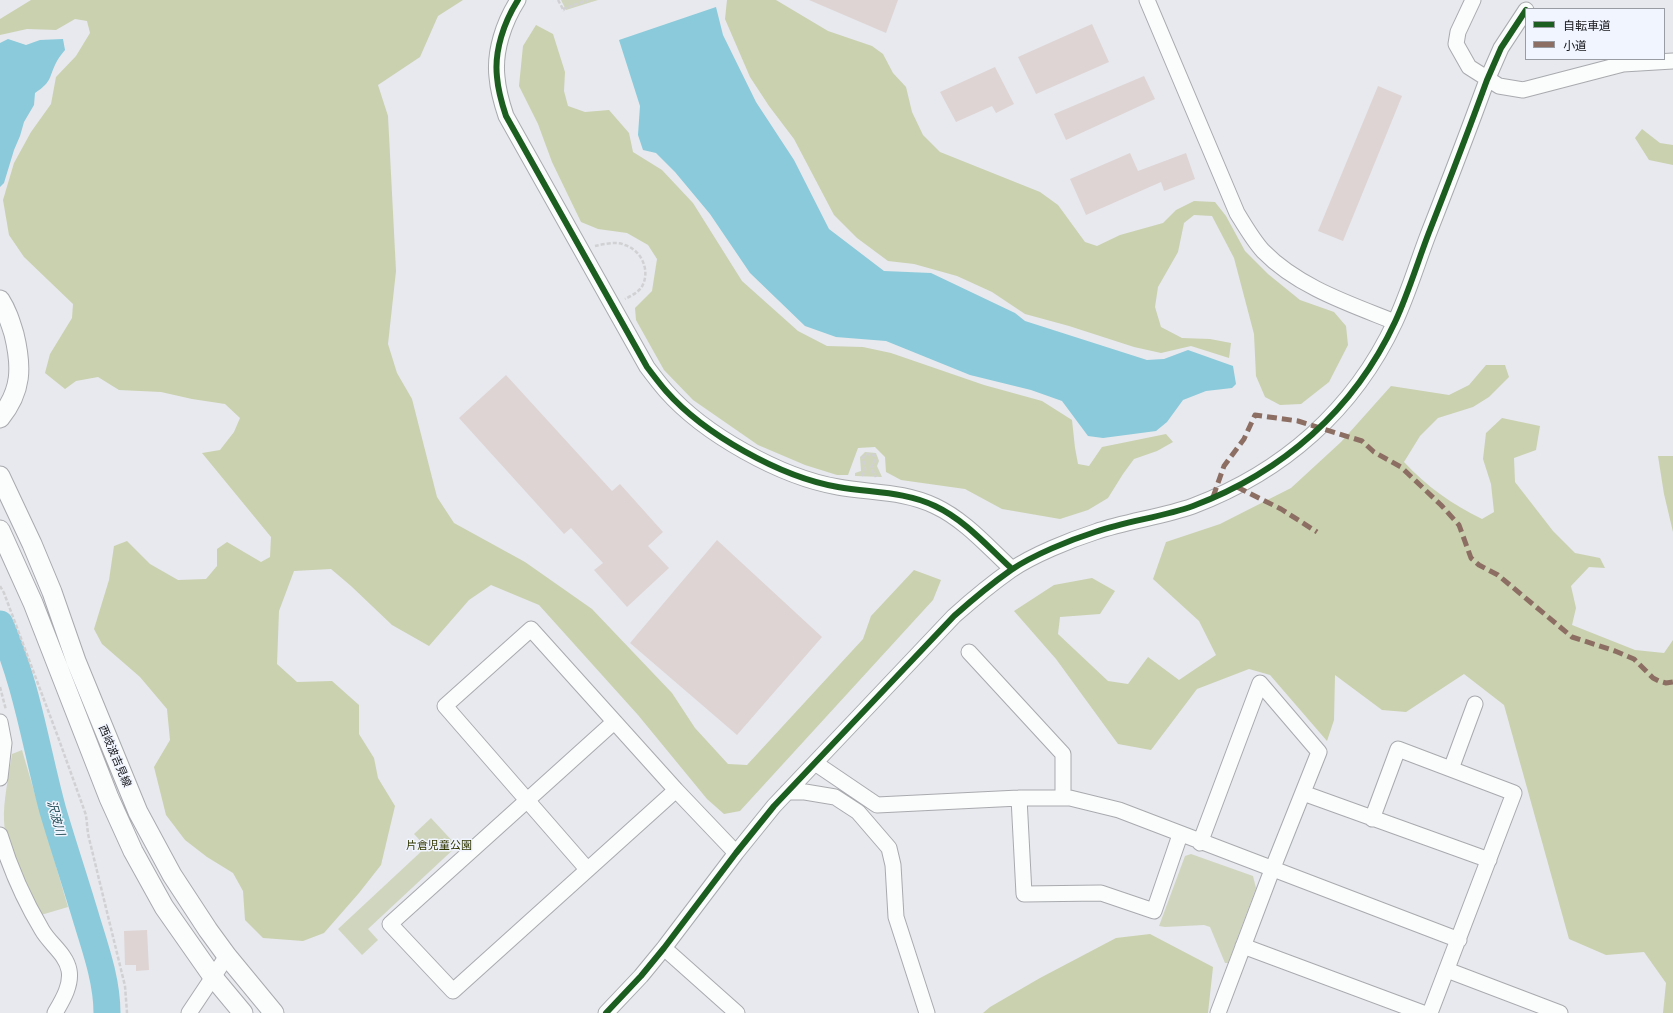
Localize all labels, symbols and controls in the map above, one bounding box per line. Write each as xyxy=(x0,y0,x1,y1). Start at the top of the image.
legend xyxy=(1525,8,1665,60)
text: 自転車道 xyxy=(1563,19,1611,32)
text: 小道 xyxy=(1563,39,1587,52)
street label: 西岐波吉見線 xyxy=(96,723,134,789)
water label: 沢波川 xyxy=(44,799,68,837)
park label: 片倉児童公園 xyxy=(406,838,472,852)

